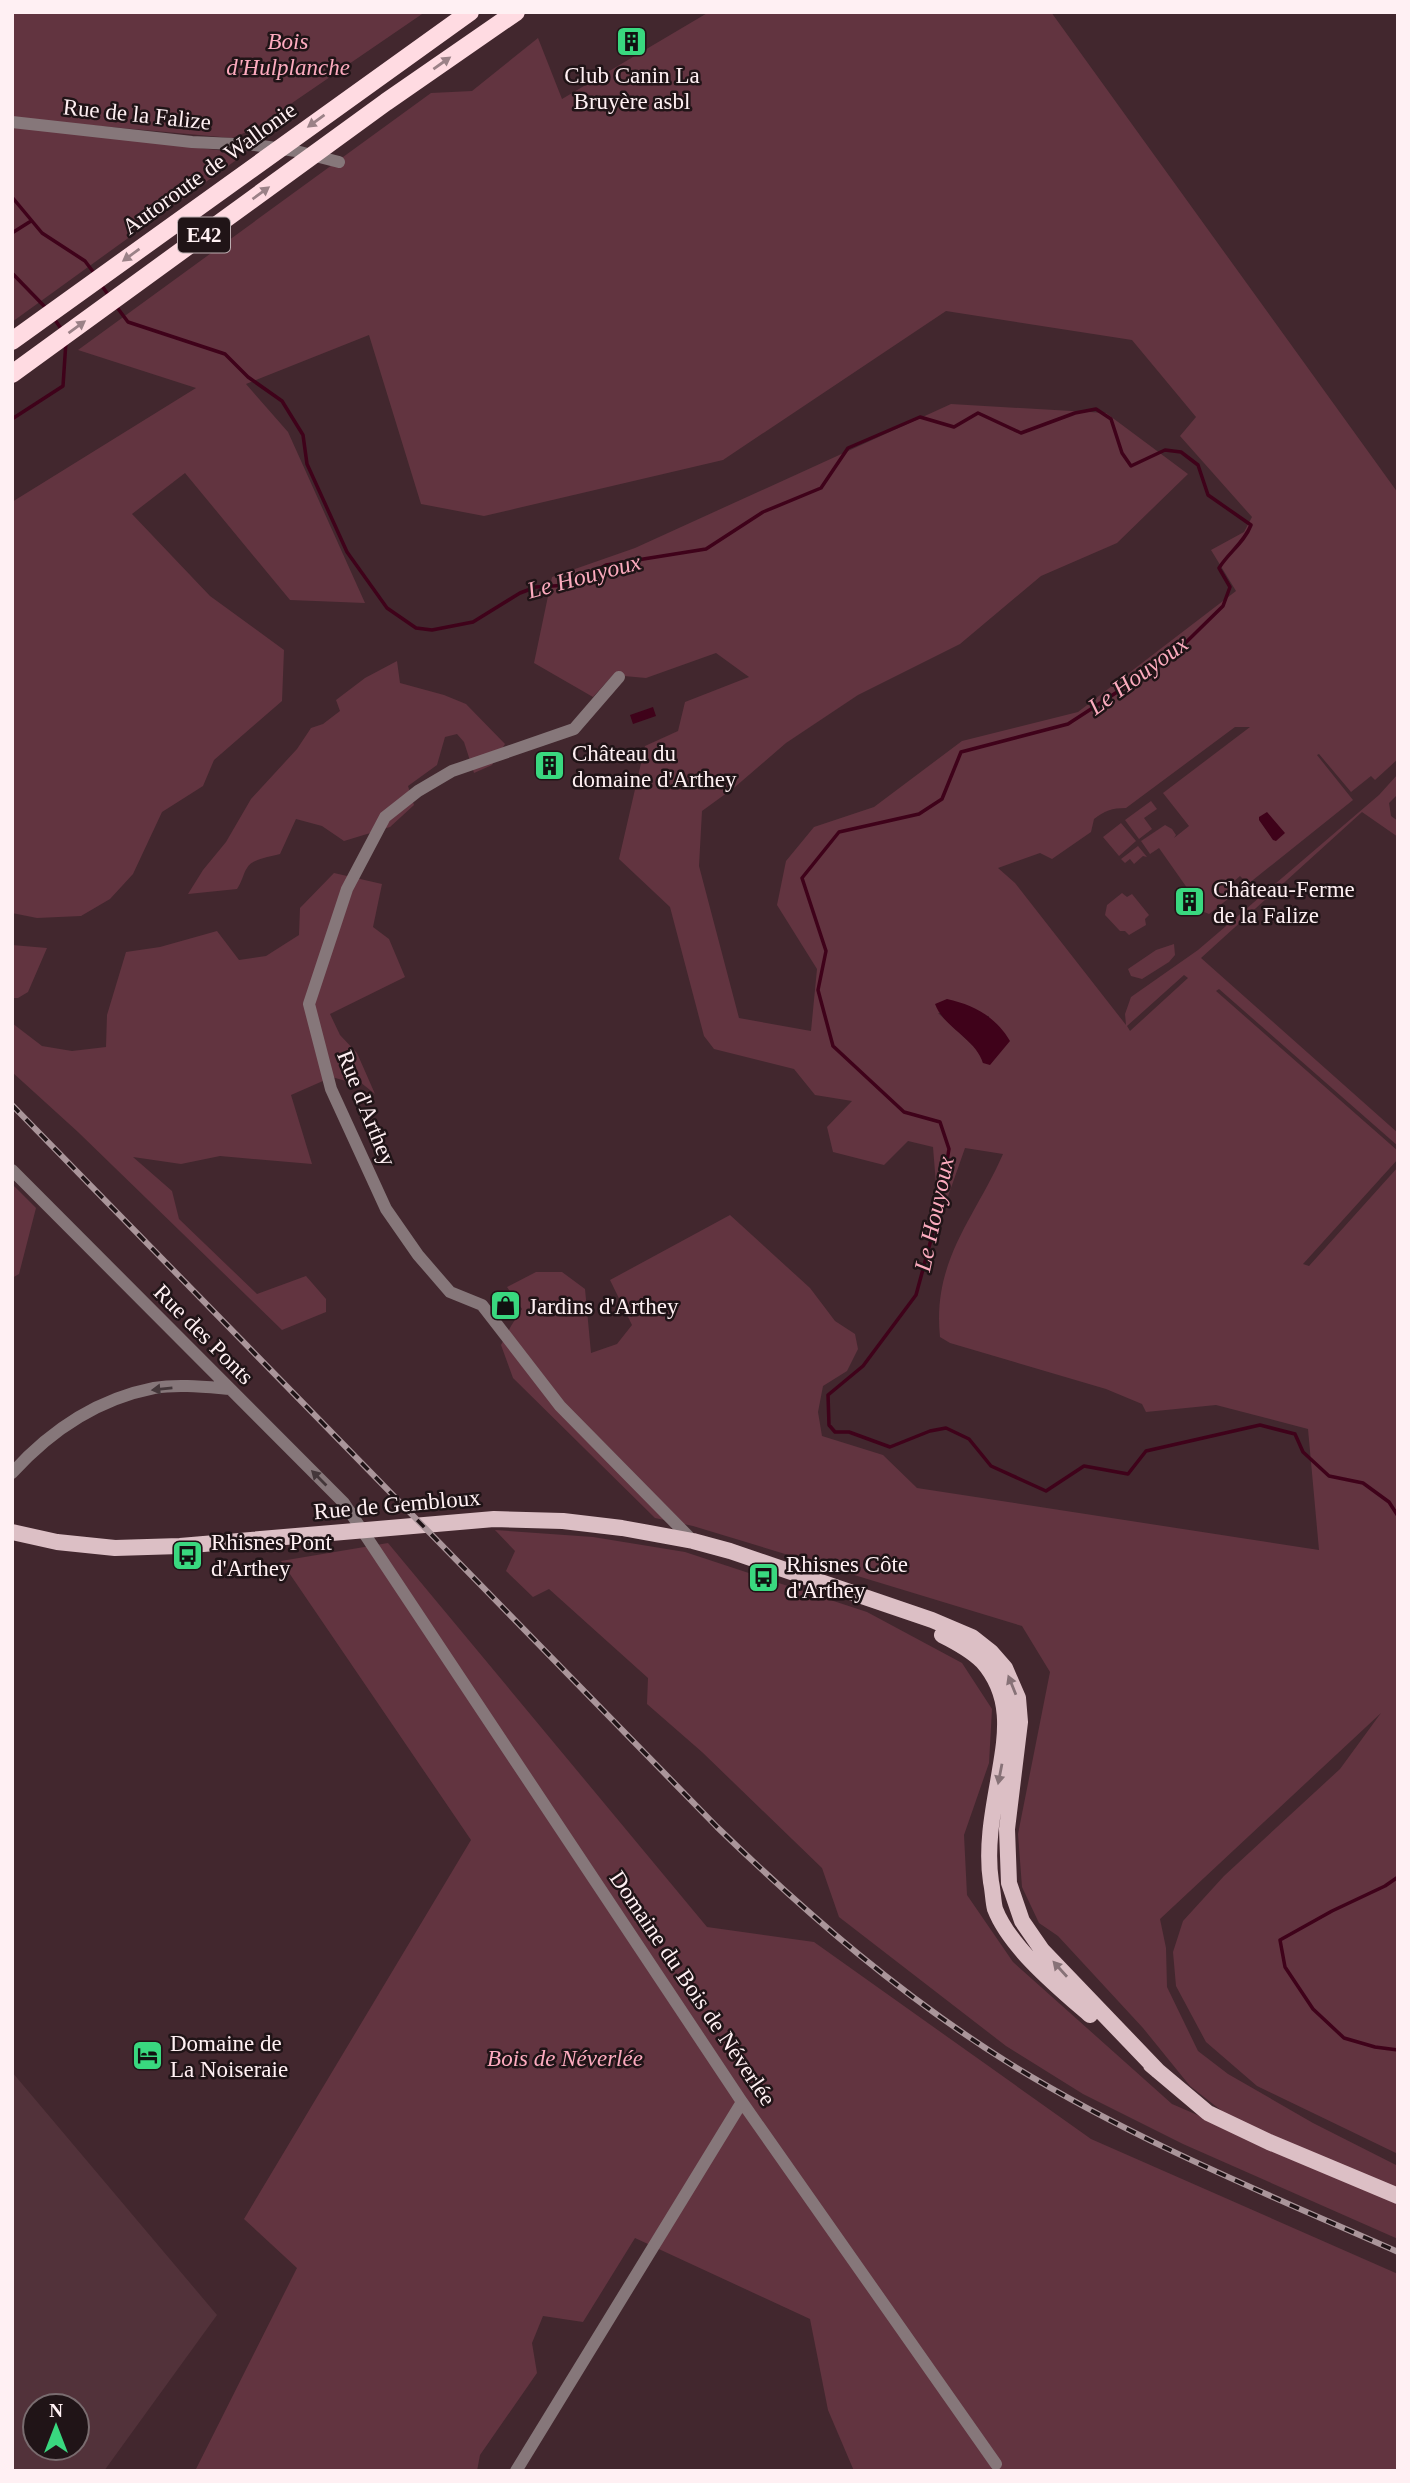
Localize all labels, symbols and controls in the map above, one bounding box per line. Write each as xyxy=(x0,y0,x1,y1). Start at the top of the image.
building icon: Club Canin La Bruyère asbl xyxy=(615,24,649,58)
park label: Bois d'Hulplanche xyxy=(226,29,350,80)
one-way arrow xyxy=(433,56,451,70)
place label: Club Canin La Bruyère asbl xyxy=(564,63,700,114)
street label: Rue de la Falize xyxy=(62,94,212,135)
street label: Autoroute de Wallonie xyxy=(118,97,301,240)
one-way arrow xyxy=(307,114,325,128)
one-way arrow xyxy=(252,186,270,200)
road number: E42 xyxy=(178,218,230,252)
one-way arrow xyxy=(122,248,140,262)
one-way arrow xyxy=(68,320,86,334)
water label: Le Houyoux xyxy=(523,548,644,604)
water label: Le Houyoux xyxy=(1082,630,1193,720)
place label: Château du domaine d'Arthey xyxy=(572,741,737,792)
building icon: Château du domaine d'Arthey xyxy=(532,749,566,783)
place label: Château-Ferme de la Falize xyxy=(1213,877,1355,928)
building icon: Château-Ferme de la Falize xyxy=(1173,885,1207,919)
street label: Rue d'Arthey xyxy=(332,1047,401,1170)
water label: Le Houyoux xyxy=(909,1154,959,1275)
street label: Rue des Ponts xyxy=(149,1279,259,1389)
shop icon: Jardins d'Arthey xyxy=(488,1289,522,1323)
place label: Jardins d'Arthey xyxy=(528,1294,679,1319)
one-way arrow xyxy=(150,1383,172,1394)
one-way arrow xyxy=(311,1470,328,1487)
street label: Rue de Gembloux xyxy=(313,1485,482,1524)
place label: Rhisnes Pont d'Arthey xyxy=(211,1530,332,1581)
bus stop icon: Rhisnes Pont d'Arthey xyxy=(171,1538,205,1572)
place label: Rhisnes Côte d'Arthey xyxy=(786,1552,908,1603)
bus stop icon: Rhisnes Côte d'Arthey xyxy=(746,1560,780,1594)
one-way arrow xyxy=(1007,1675,1018,1696)
one-way arrow xyxy=(994,1763,1005,1785)
street label: Domaine du Bois de Néverlée xyxy=(605,1866,780,2110)
one-way arrow xyxy=(1052,1960,1068,1978)
place label: Domaine de La Noiseraie xyxy=(170,2031,288,2082)
hotel icon: Domaine de La Noiseraie xyxy=(130,2039,164,2073)
park label: Bois de Néverlée xyxy=(487,2046,643,2071)
north arrow xyxy=(21,2392,91,2462)
text: N xyxy=(49,2400,63,2421)

